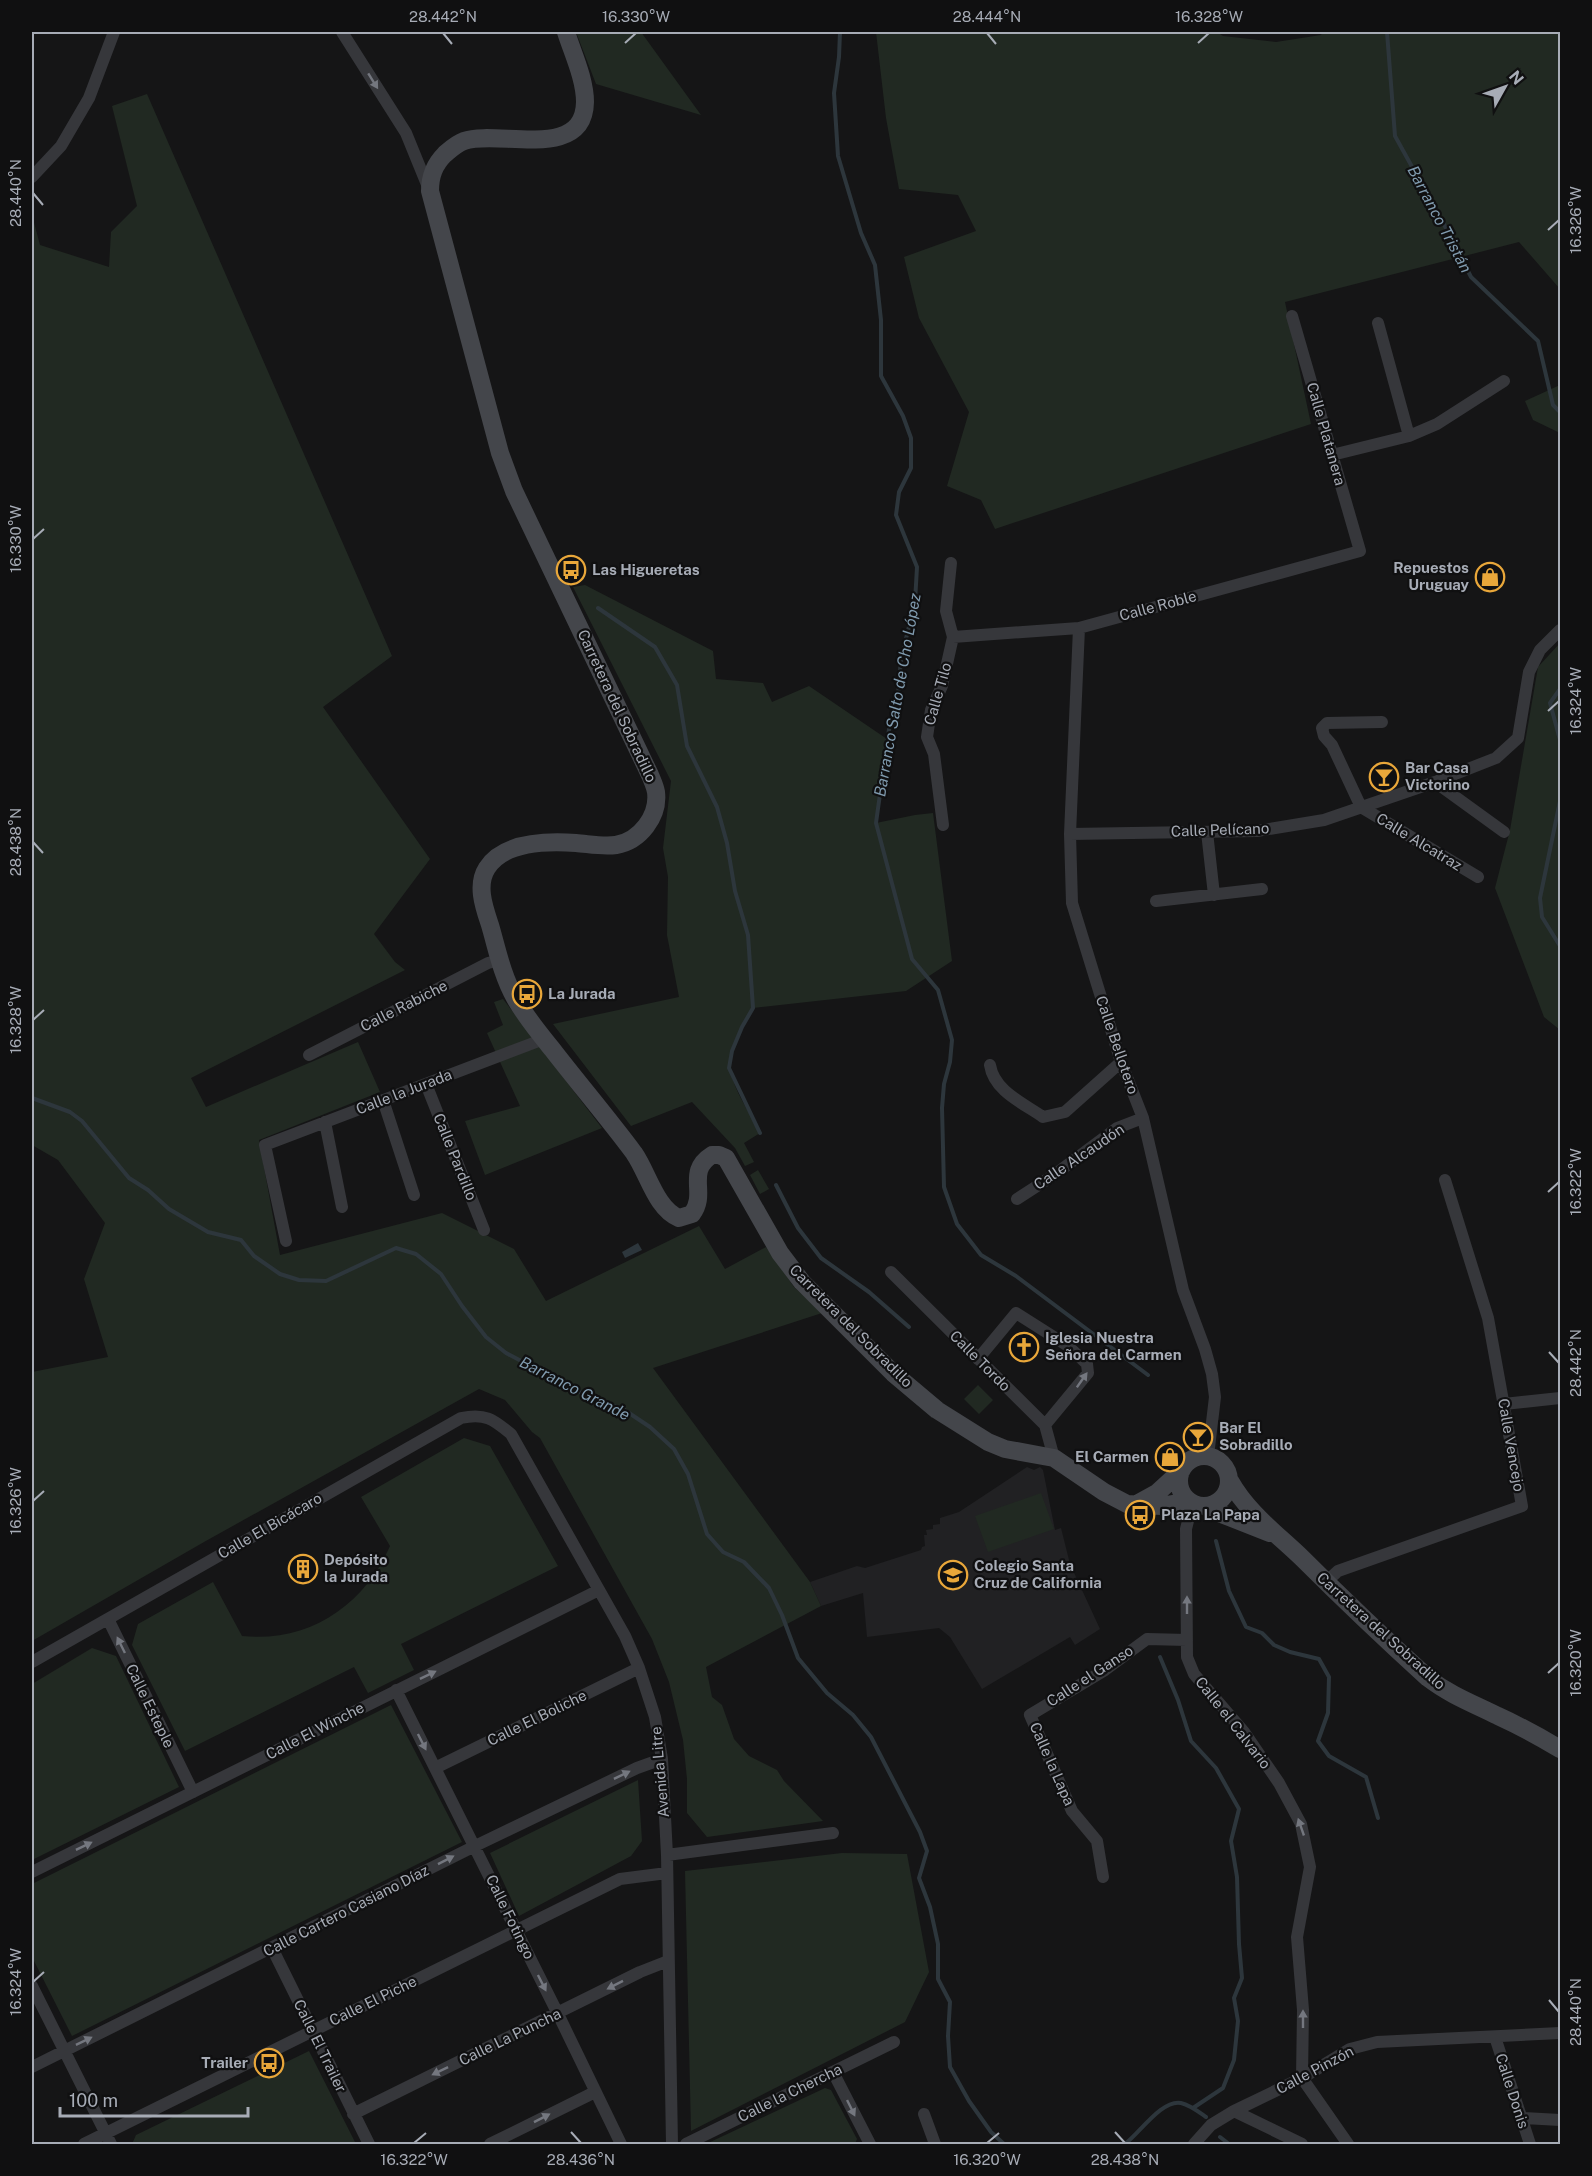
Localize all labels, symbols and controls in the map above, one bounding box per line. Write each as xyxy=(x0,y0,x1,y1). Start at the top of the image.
text: 28.442°N xyxy=(409,8,477,25)
text: 16.330°W xyxy=(602,8,670,25)
text: 28.444°N xyxy=(953,8,1021,25)
text: 16.328°W xyxy=(1175,8,1243,25)
north arrow xyxy=(1475,57,1535,117)
text: N xyxy=(1505,67,1527,89)
one-way arrow xyxy=(367,73,378,89)
text: 28.440°N xyxy=(7,159,24,227)
water label: Barranco Tristán xyxy=(1403,162,1476,276)
text: 16.326°W xyxy=(1567,186,1584,254)
street label: Calle Platanera xyxy=(1304,380,1349,487)
text: 16.330°W xyxy=(7,505,24,573)
bus stop icon: Las Higueretas xyxy=(555,554,587,586)
place label: Repuestos Uruguay xyxy=(1393,559,1470,593)
place label: Las Higueretas xyxy=(592,561,700,578)
shop icon: Repuestos Uruguay xyxy=(1474,561,1506,593)
street label: Calle Roble xyxy=(1117,587,1198,624)
water label: Barranco Salto de Cho López xyxy=(870,591,925,798)
street label: Carretera del Sobradillo xyxy=(575,627,660,785)
street label: Calle Tilo xyxy=(920,661,955,727)
text: 16.324°W xyxy=(1567,667,1584,735)
place label: Bar Casa Victorino xyxy=(1405,759,1470,793)
bar icon: Bar Casa Victorino xyxy=(1368,761,1400,793)
text: 28.438°N xyxy=(7,808,24,876)
street label: Calle Alcatraz xyxy=(1373,809,1465,874)
street label: Calle Pelícano xyxy=(1170,819,1270,840)
street label: Calle Rabiche xyxy=(358,976,450,1035)
bus stop icon: La Jurada xyxy=(511,978,543,1010)
place label: La Jurada xyxy=(548,985,616,1002)
text: 16.328°W xyxy=(7,986,24,1054)
street label: Calle Bellotero xyxy=(1093,994,1142,1096)
street label: Calle la Jurada xyxy=(354,1065,454,1118)
street label: Calle Pardillo xyxy=(430,1111,481,1203)
street label: Calle Alcaudón xyxy=(1030,1120,1127,1193)
text: 16.322°W xyxy=(1567,1148,1584,1216)
street label: Carretera del Sobradillo xyxy=(786,1261,916,1391)
street label: Calle Tordo xyxy=(947,1327,1014,1394)
place label: Iglesia Nuestra Señora del Carmen xyxy=(1045,1329,1182,1363)
text: 28.442°N xyxy=(1567,1329,1584,1397)
church icon: Iglesia Nuestra Señora del Carmen xyxy=(1008,1331,1040,1363)
water label: Barranco Grande xyxy=(516,1352,633,1425)
one-way arrow xyxy=(1076,1372,1088,1388)
street label: Calle Vencejo xyxy=(1495,1397,1528,1493)
place label: Bar El Sobradillo xyxy=(1219,1419,1293,1453)
bar icon: Bar El Sobradillo xyxy=(1182,1421,1214,1453)
shop icon: El Carmen xyxy=(1154,1441,1186,1473)
place label: El Carmen xyxy=(1075,1448,1149,1465)
text: 16.326°W xyxy=(7,1467,24,1535)
street label: Calle El Bicácaro xyxy=(215,1489,325,1562)
bus stop icon: Plaza La Papa xyxy=(1124,1499,1156,1531)
place label: Plaza La Papa xyxy=(1161,1506,1260,1523)
place label: Depósito la Jurada xyxy=(324,1551,388,1585)
building icon: Depósito la Jurada xyxy=(287,1553,319,1585)
place label: Colegio Santa Cruz de California xyxy=(974,1557,1102,1591)
school or university icon: Colegio Santa Cruz de California xyxy=(937,1559,969,1591)
street label: Carretera del Sobradillo xyxy=(1314,1569,1449,1693)
one-way arrow xyxy=(1182,1596,1192,1615)
text: 16.320°W xyxy=(1567,1629,1584,1697)
one-way arrow xyxy=(116,1637,125,1654)
street label: Calle el Ganso xyxy=(1043,1641,1136,1710)
street label: Calle Esteple xyxy=(123,1661,178,1751)
one-way arrow xyxy=(419,1670,436,1679)
street label: Calle el Calvario xyxy=(1192,1673,1275,1772)
street label: Calle El Boliche xyxy=(484,1686,589,1749)
street label: Calle El Winche xyxy=(263,1698,367,1763)
street label: Calle la Lapa xyxy=(1027,1720,1078,1808)
street label: Avenida Litre xyxy=(647,1726,672,1818)
one-way arrow xyxy=(418,1734,427,1751)
one-way arrow xyxy=(613,1771,630,1780)
one-way arrow xyxy=(1295,1818,1305,1836)
one-way arrow xyxy=(76,1841,93,1851)
one-way arrow xyxy=(438,1856,455,1865)
street label: Calle Cartero Casiano Díaz xyxy=(260,1861,431,1960)
street label: Calle Fotingo xyxy=(483,1872,538,1962)
text: 16.324°W xyxy=(7,1948,24,2016)
street label: Calle El Piche xyxy=(326,1972,419,2029)
one-way arrow xyxy=(538,1974,547,1991)
text: 28.440°N xyxy=(1567,1978,1584,2046)
one-way arrow xyxy=(606,1980,623,1990)
street label: Calle El Trailer xyxy=(291,1997,350,2095)
street label: Calle La Puncha xyxy=(456,2005,564,2069)
one-way arrow xyxy=(1298,2010,1308,2029)
one-way arrow xyxy=(75,2036,92,2046)
street label: Calle Pinzón xyxy=(1273,2042,1356,2097)
bus stop icon: Trailer xyxy=(253,2047,285,2079)
street label: Calle Donis xyxy=(1492,2051,1533,2131)
place label: Trailer xyxy=(201,2054,248,2071)
street label: Calle la Chercha xyxy=(735,2060,845,2125)
one-way arrow xyxy=(431,2067,448,2076)
scale bar xyxy=(60,2080,248,2118)
text: 100 m xyxy=(69,2090,118,2111)
one-way arrow xyxy=(847,2100,856,2117)
one-way arrow xyxy=(534,2114,551,2123)
text: 16.322°W xyxy=(380,2151,448,2168)
text: 28.436°N xyxy=(547,2151,615,2168)
text: 16.320°W xyxy=(953,2151,1021,2168)
text: 28.438°N xyxy=(1091,2151,1159,2168)

